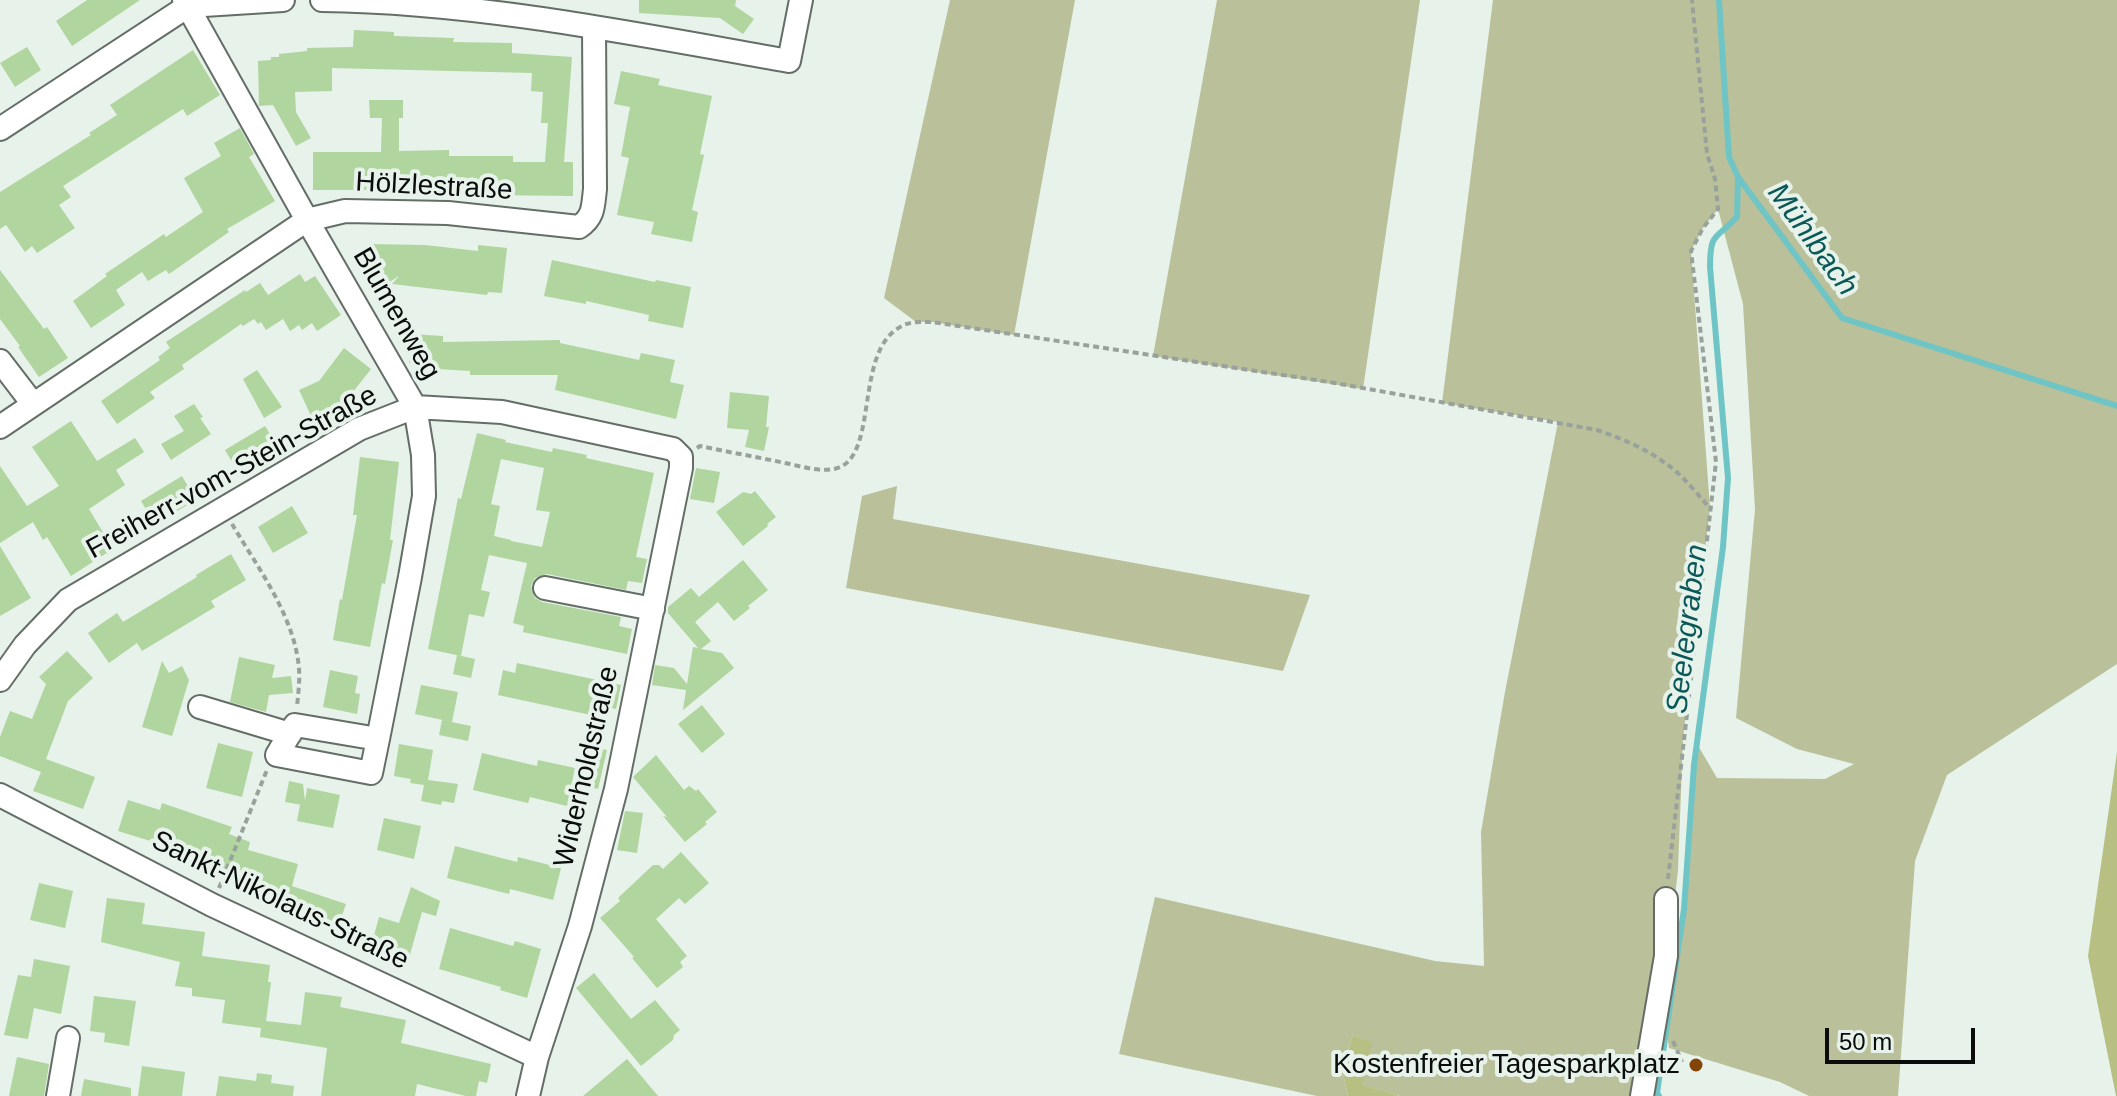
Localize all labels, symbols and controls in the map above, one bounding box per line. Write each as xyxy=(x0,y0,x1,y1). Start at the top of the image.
street label: Hölzlestraße xyxy=(355,166,513,208)
water label: Mühlbach xyxy=(1759,177,1865,303)
street label: Blumenweg xyxy=(345,242,447,386)
street label: Freiherr-vom-Stein-Straße xyxy=(81,379,383,567)
water label: Seelegraben xyxy=(1660,542,1716,716)
street label: Widerholdstraße xyxy=(548,663,626,871)
street label: Sankt-Nikolaus-Straße xyxy=(146,824,414,978)
scale bar xyxy=(1829,1012,1979,1062)
text: 50 m xyxy=(1839,1028,1892,1055)
place label: Kostenfreier Tagesparkplatz xyxy=(1333,1048,1680,1082)
marker: Kostenfreier Tagesparkplatz xyxy=(1687,1056,1705,1074)

